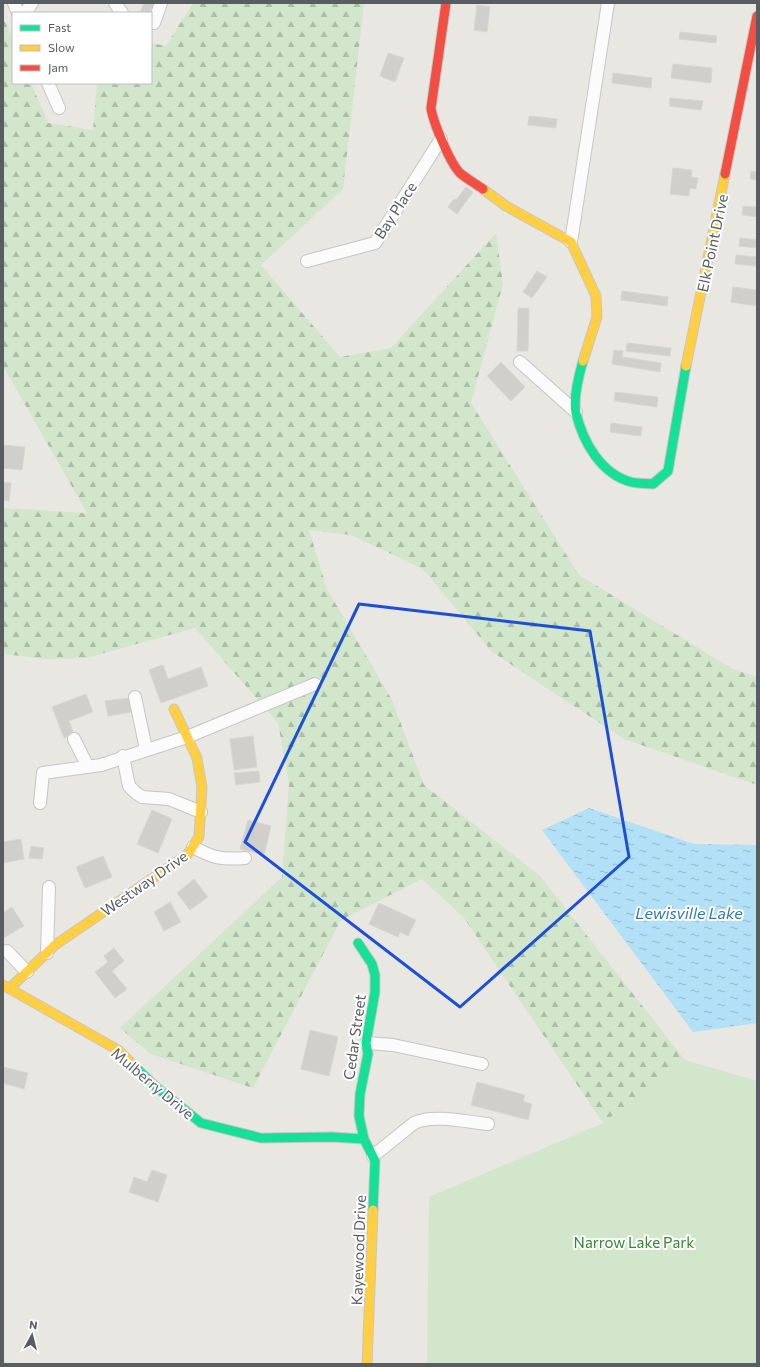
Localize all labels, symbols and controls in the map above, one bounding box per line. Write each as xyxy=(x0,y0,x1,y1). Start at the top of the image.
legend xyxy=(12,12,152,84)
text: Fast xyxy=(48,20,71,34)
text: Slow xyxy=(48,40,75,54)
text: Jam xyxy=(48,60,68,75)
street label: Bay Place xyxy=(370,178,420,242)
street label: Elk Point Drive xyxy=(693,192,731,294)
street label: Westway Drive xyxy=(97,846,191,919)
water label: Lewisville Lake xyxy=(635,903,743,922)
street label: Cedar Street xyxy=(339,993,369,1081)
street label: Mulberry Drive xyxy=(108,1043,198,1123)
street label: Kayewood Drive xyxy=(347,1194,369,1305)
park label: Narrow Lake Park xyxy=(574,1233,694,1251)
north arrow xyxy=(12,1315,52,1355)
text: N xyxy=(28,1318,38,1332)

